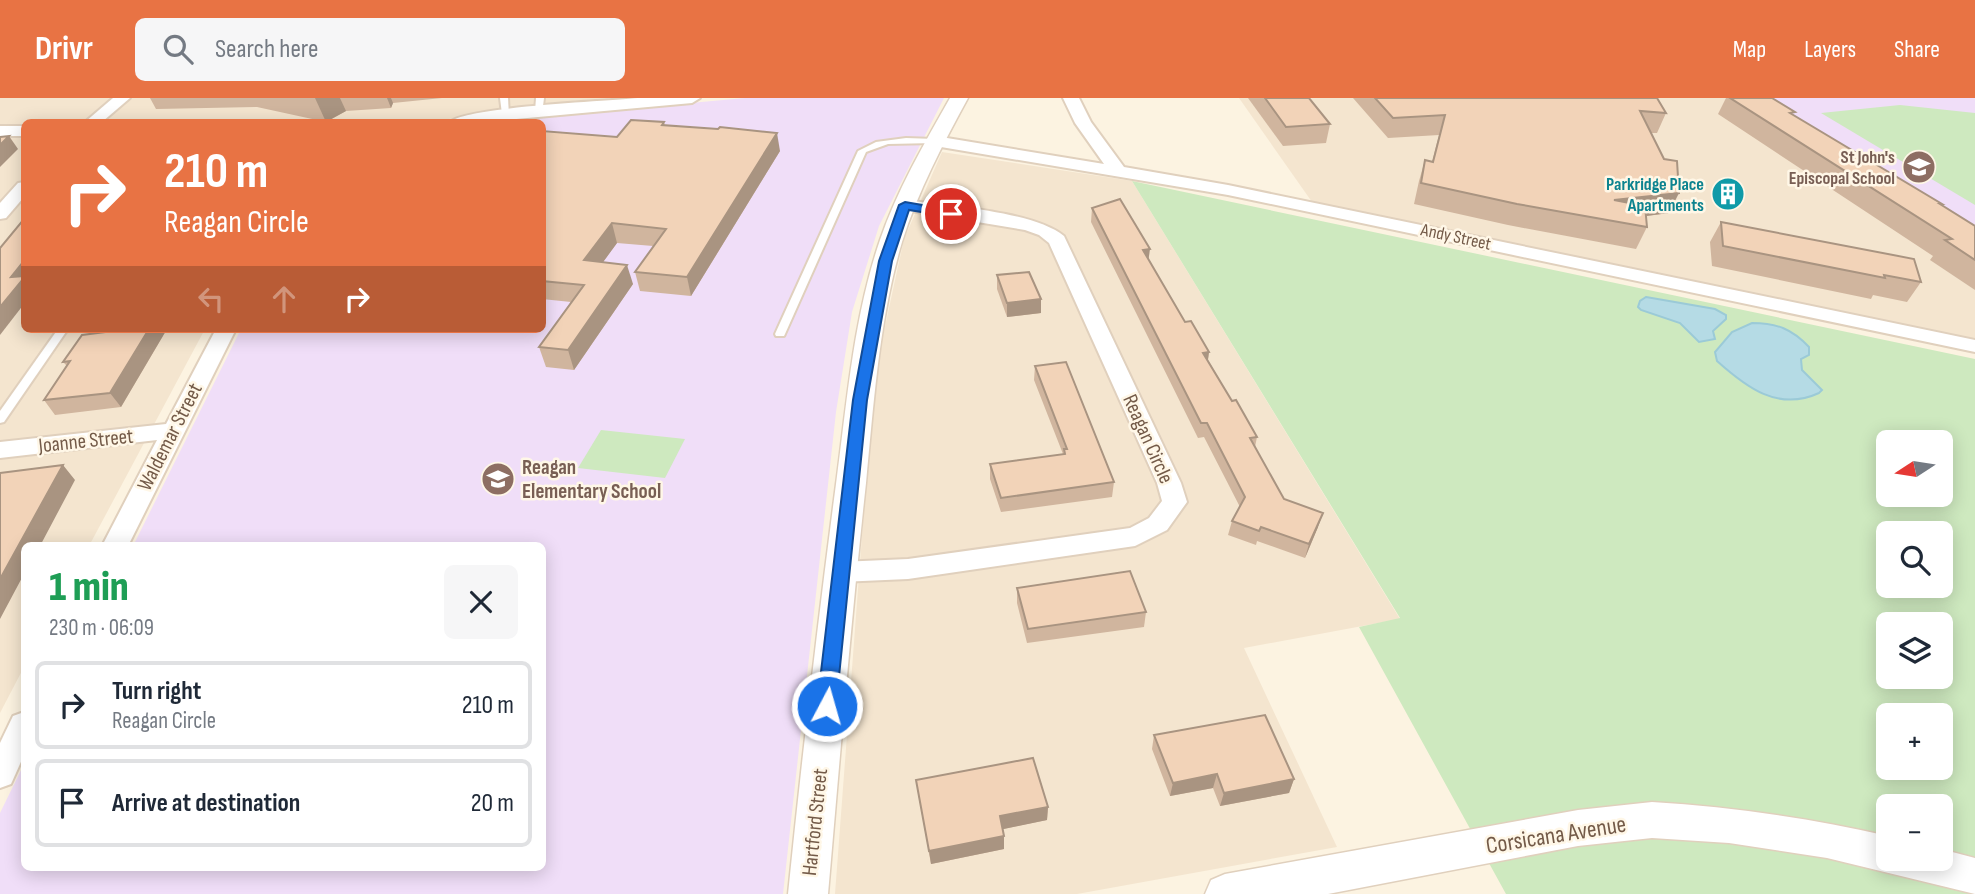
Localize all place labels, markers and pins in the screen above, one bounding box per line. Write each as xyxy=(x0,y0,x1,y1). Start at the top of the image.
place label: St John's Episcopal School xyxy=(1789,147,1895,189)
school or university icon: St John's Episcopal School xyxy=(1900,148,1938,186)
place label: Parkridge Place Apartments xyxy=(1606,174,1704,216)
building icon: Parkridge Place Apartments xyxy=(1709,175,1747,213)
pin xyxy=(921,184,981,244)
place label: Reagan Elementary School xyxy=(522,455,661,504)
school or university icon: Reagan Elementary School xyxy=(479,460,517,498)

